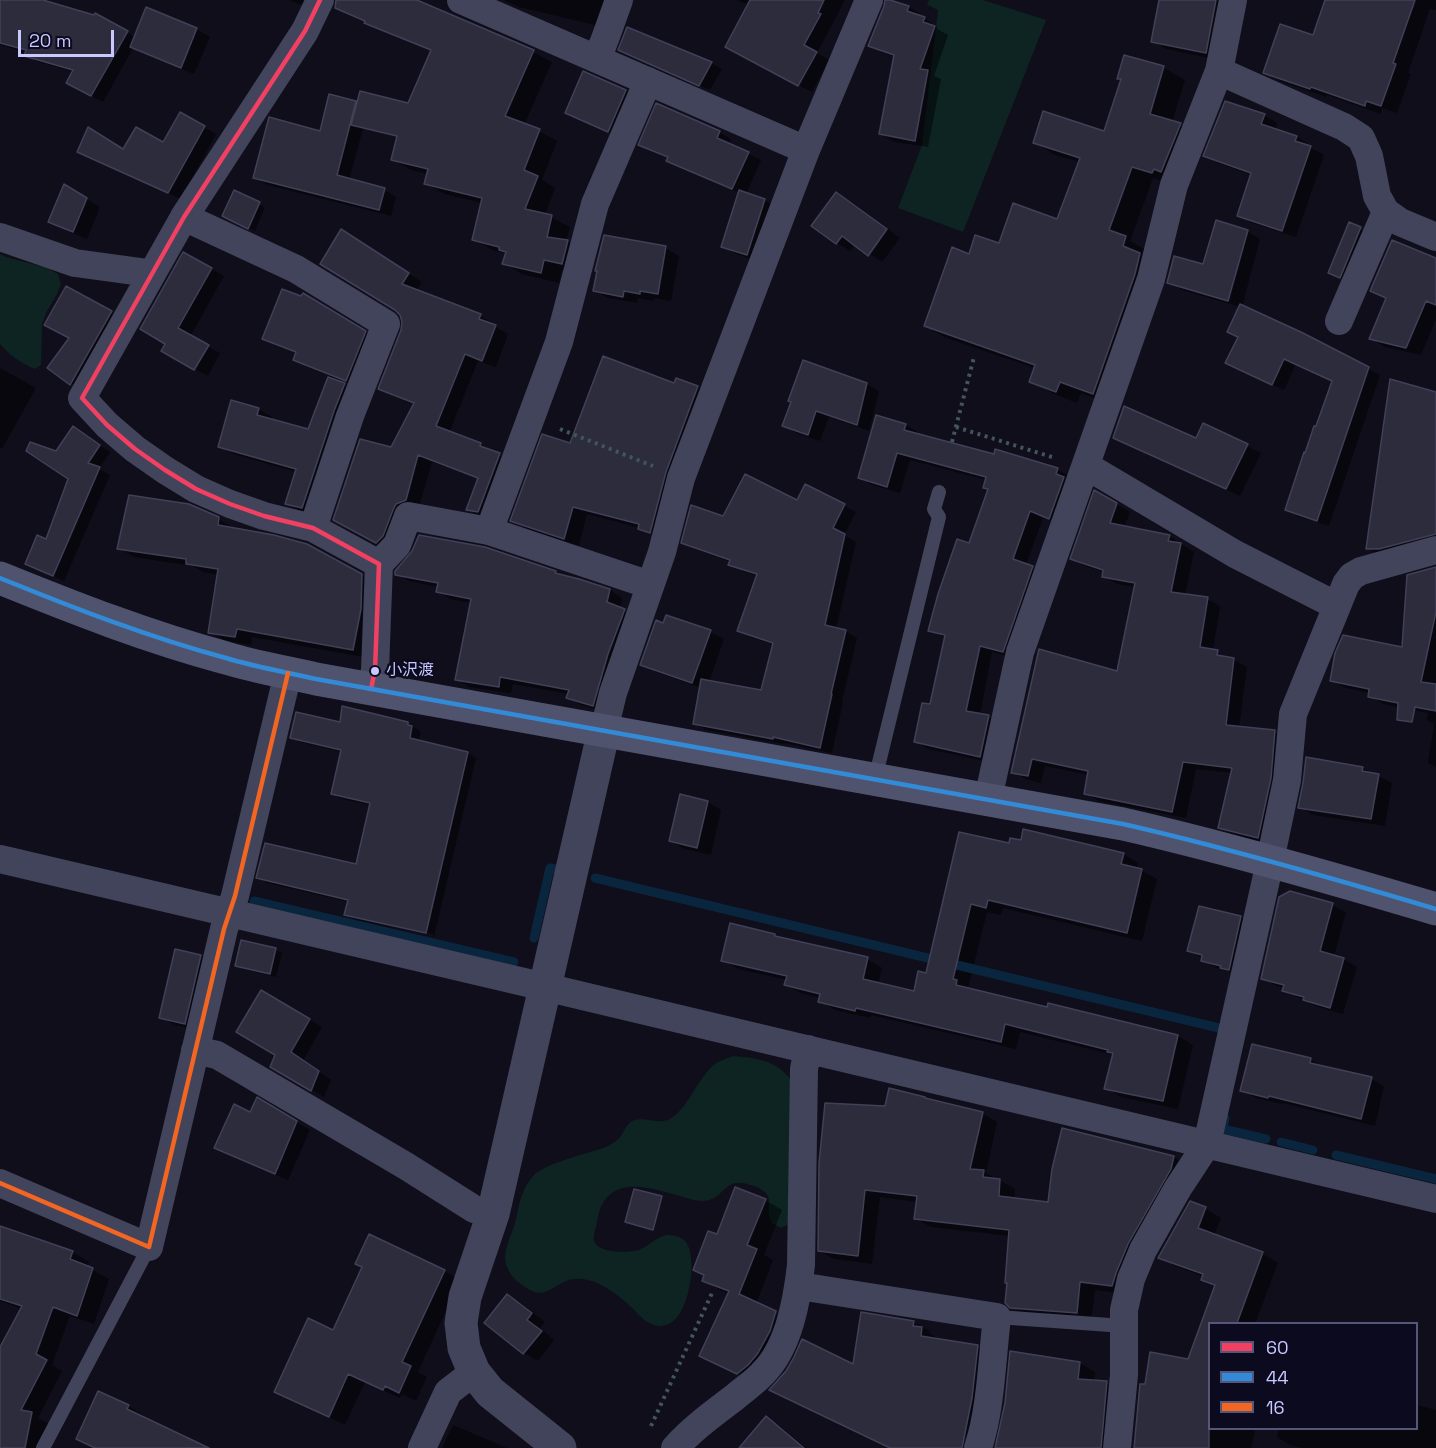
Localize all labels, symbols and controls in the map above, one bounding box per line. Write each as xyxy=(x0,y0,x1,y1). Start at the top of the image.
scale bar xyxy=(21,18,117,56)
text: 20 m xyxy=(29,29,72,52)
place label: 小沢渡 xyxy=(386,661,434,681)
marker: 小沢渡 xyxy=(369,665,381,677)
legend xyxy=(1208,1322,1418,1430)
text: 60 xyxy=(1266,1336,1289,1359)
text: 44 xyxy=(1266,1366,1289,1389)
text: 16 xyxy=(1266,1396,1285,1419)

